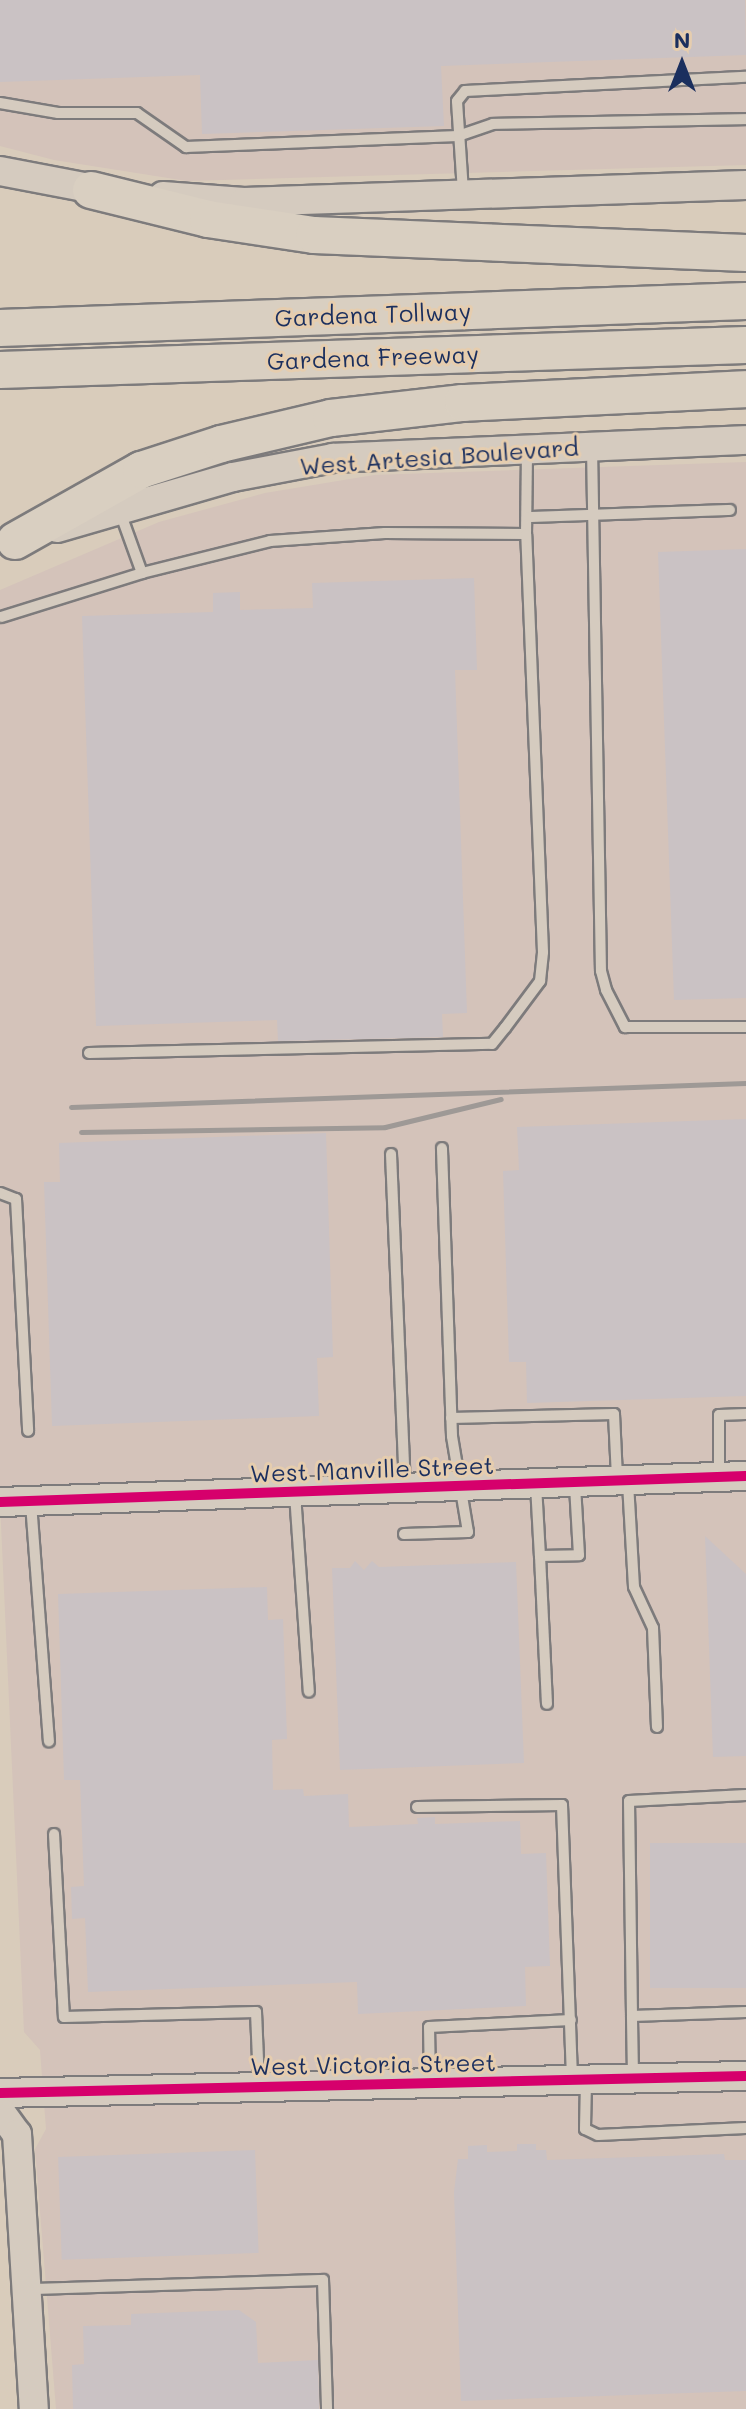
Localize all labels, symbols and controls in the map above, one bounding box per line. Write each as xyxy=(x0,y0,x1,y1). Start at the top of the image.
north arrow xyxy=(642,24,722,104)
text: N xyxy=(674,25,690,54)
street label: Gardena Tollway xyxy=(274,296,472,332)
street label: Gardena Freeway xyxy=(267,339,479,375)
street label: West Artesia Boulevard xyxy=(299,432,579,480)
street label: West Manville Street xyxy=(249,1450,495,1488)
street label: West Victoria Street xyxy=(250,2047,496,2081)

